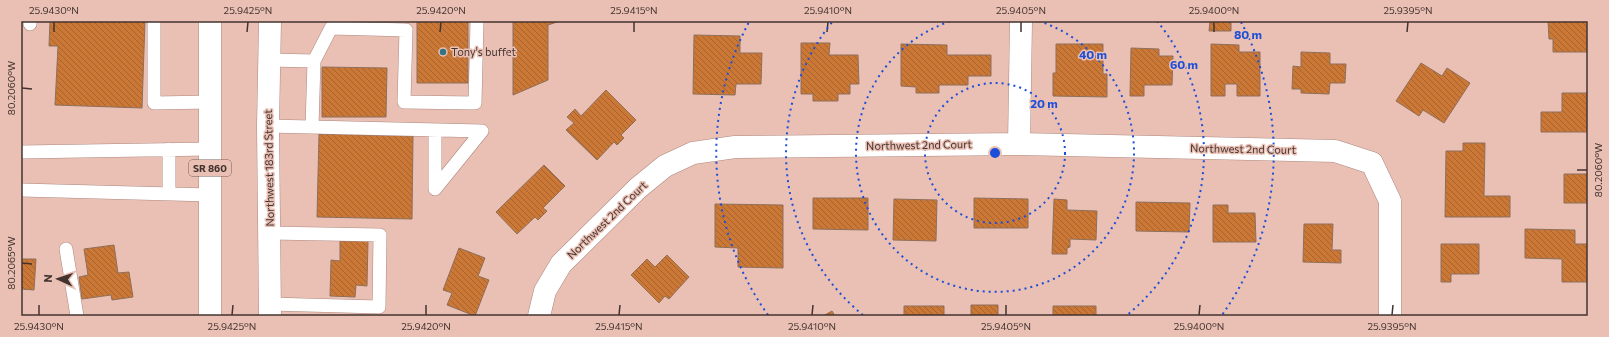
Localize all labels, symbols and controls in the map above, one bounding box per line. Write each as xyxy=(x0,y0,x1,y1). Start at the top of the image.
text: 25.9430°N xyxy=(29,4,79,16)
text: 25.9425°N xyxy=(224,4,272,16)
text: 25.9420°N xyxy=(416,4,466,16)
text: 25.9415°N xyxy=(610,4,658,16)
text: 25.9410°N xyxy=(804,4,852,16)
text: 25.9405°N xyxy=(996,4,1046,16)
text: 25.9400°N xyxy=(1189,4,1239,16)
text: 25.9395°N xyxy=(1383,4,1433,16)
text: 80 m xyxy=(1234,27,1262,41)
place label: Tony's buffet xyxy=(451,45,517,58)
marker: Tony's buffet xyxy=(438,47,448,57)
text: 40 m xyxy=(1079,47,1107,61)
text: 60 m xyxy=(1170,57,1198,71)
text: 80.2060°W xyxy=(5,61,17,115)
text: 20 m xyxy=(1030,96,1058,110)
street label: Northwest 183rd Street xyxy=(261,109,276,227)
street label: Northwest 2nd Court xyxy=(866,137,973,152)
street label: Northwest 2nd Court xyxy=(1190,141,1297,156)
text: 80.2060°W xyxy=(1592,143,1604,197)
centre of rings xyxy=(988,146,1002,160)
road number: SR 860 xyxy=(189,160,231,176)
street label: Northwest 2nd Court xyxy=(564,178,650,261)
text: 80.2065°W xyxy=(5,236,17,290)
north arrow xyxy=(38,259,78,299)
text: N xyxy=(41,274,54,283)
text: 25.9430°N xyxy=(14,320,64,332)
text: 25.9425°N xyxy=(208,320,256,332)
text: 25.9420°N xyxy=(401,320,451,332)
text: 25.9415°N xyxy=(595,320,643,332)
text: 25.9410°N xyxy=(788,320,836,332)
text: 25.9405°N xyxy=(981,320,1031,332)
text: 25.9400°N xyxy=(1174,320,1224,332)
text: 25.9395°N xyxy=(1367,320,1417,332)

